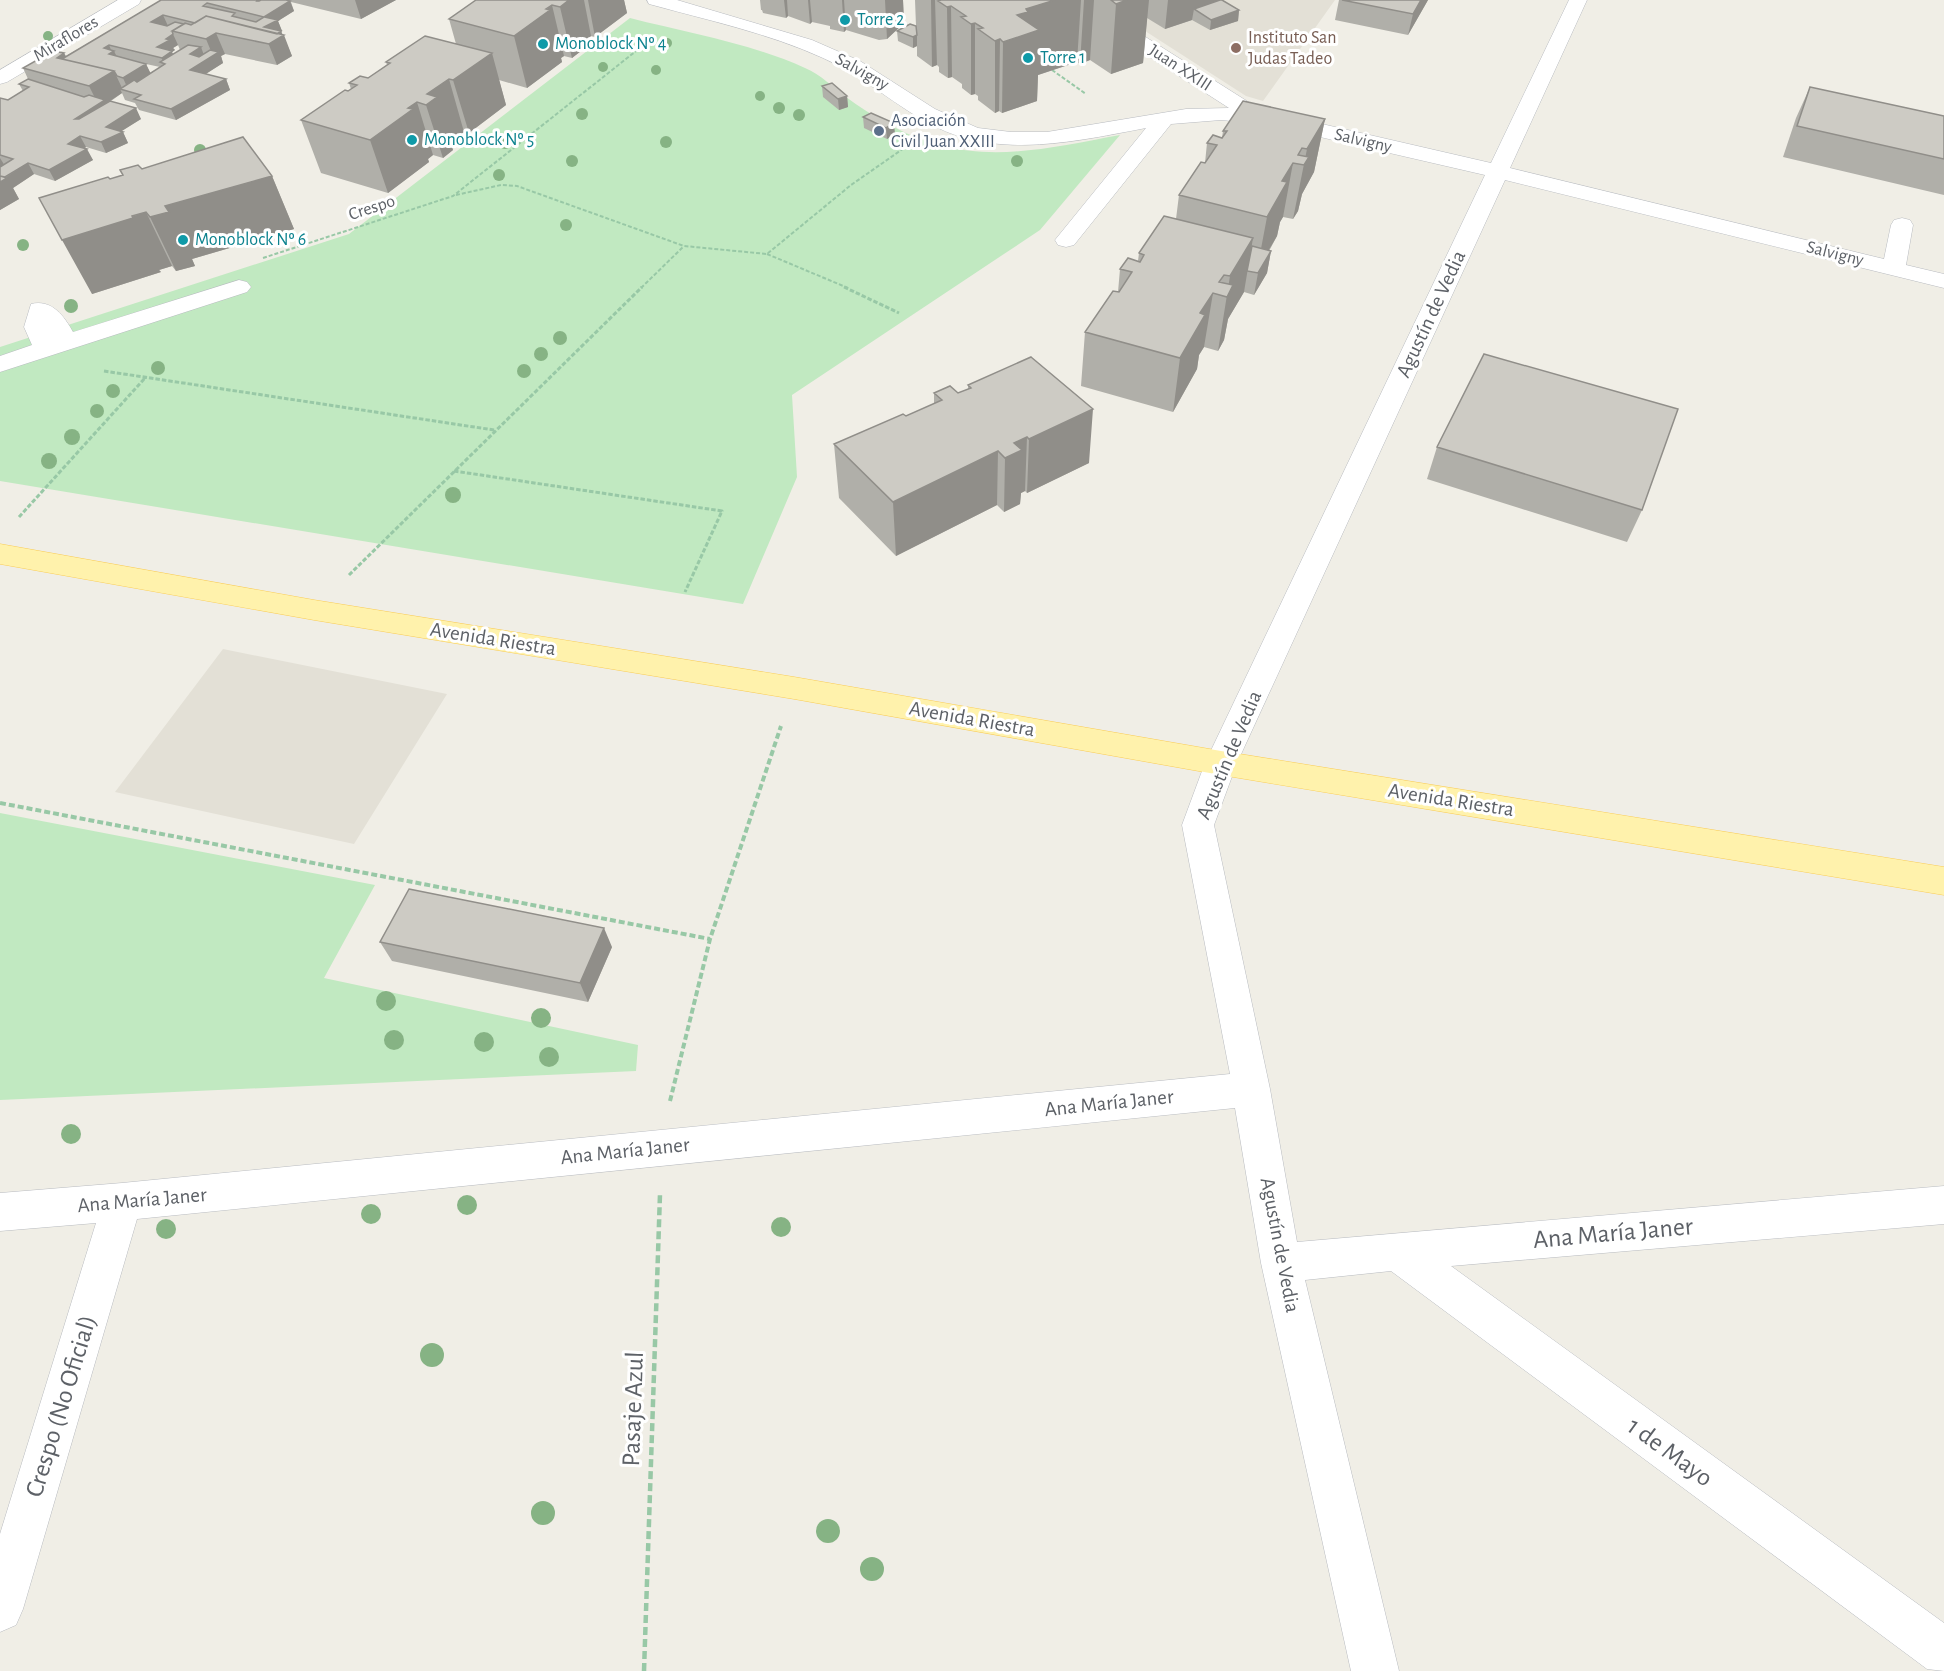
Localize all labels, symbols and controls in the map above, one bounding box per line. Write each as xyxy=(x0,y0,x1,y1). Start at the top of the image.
place label: Torre 2 xyxy=(857,11,904,29)
street label: Miraflores xyxy=(31,13,101,65)
marker: Torre 2 xyxy=(838,13,852,27)
place label: Instituto San Judas Tadeo xyxy=(1248,29,1336,68)
place label: Monoblock Nº 4 xyxy=(555,35,667,53)
marker: Monoblock Nº 4 xyxy=(536,37,550,51)
street label: Juan XXIII xyxy=(1145,41,1215,95)
marker: Instituto San Judas Tadeo xyxy=(1229,41,1243,55)
place label: Torre 1 xyxy=(1040,49,1085,67)
street label: Salvigny xyxy=(832,50,892,94)
marker: Torre 1 xyxy=(1021,51,1035,65)
place label: Asociación Civil Juan XXIII xyxy=(891,112,995,151)
marker: Asociación Civil Juan XXIII xyxy=(872,124,886,138)
street label: Salvigny xyxy=(1333,126,1394,156)
place label: Monoblock Nº 5 xyxy=(424,131,534,149)
marker: Monoblock Nº 5 xyxy=(405,133,419,147)
street label: Crespo xyxy=(347,192,398,224)
place label: Monoblock Nº 6 xyxy=(195,231,306,249)
marker: Monoblock Nº 6 xyxy=(176,233,190,247)
street label: Salvigny xyxy=(1805,238,1866,270)
street label: Agustín de Vedia xyxy=(1392,247,1470,381)
street label: Avenida Riestra xyxy=(429,619,558,659)
street label: Agustín de Vedia xyxy=(1193,687,1266,822)
street label: Avenida Riestra xyxy=(908,698,1037,740)
street label: Avenida Riestra xyxy=(1387,780,1516,820)
street label: Ana María Janer xyxy=(1043,1086,1175,1120)
street label: Ana María Janer xyxy=(559,1134,691,1168)
street label: Agustín de Vedia xyxy=(1257,1176,1303,1315)
street label: Ana María Janer xyxy=(76,1184,208,1216)
street label: Ana María Janer xyxy=(1532,1213,1695,1253)
street label: Crespo (No Oficial) xyxy=(21,1312,101,1500)
street label: Pasaje Azul xyxy=(618,1351,648,1467)
street label: 1 de Mayo xyxy=(1623,1413,1717,1491)

